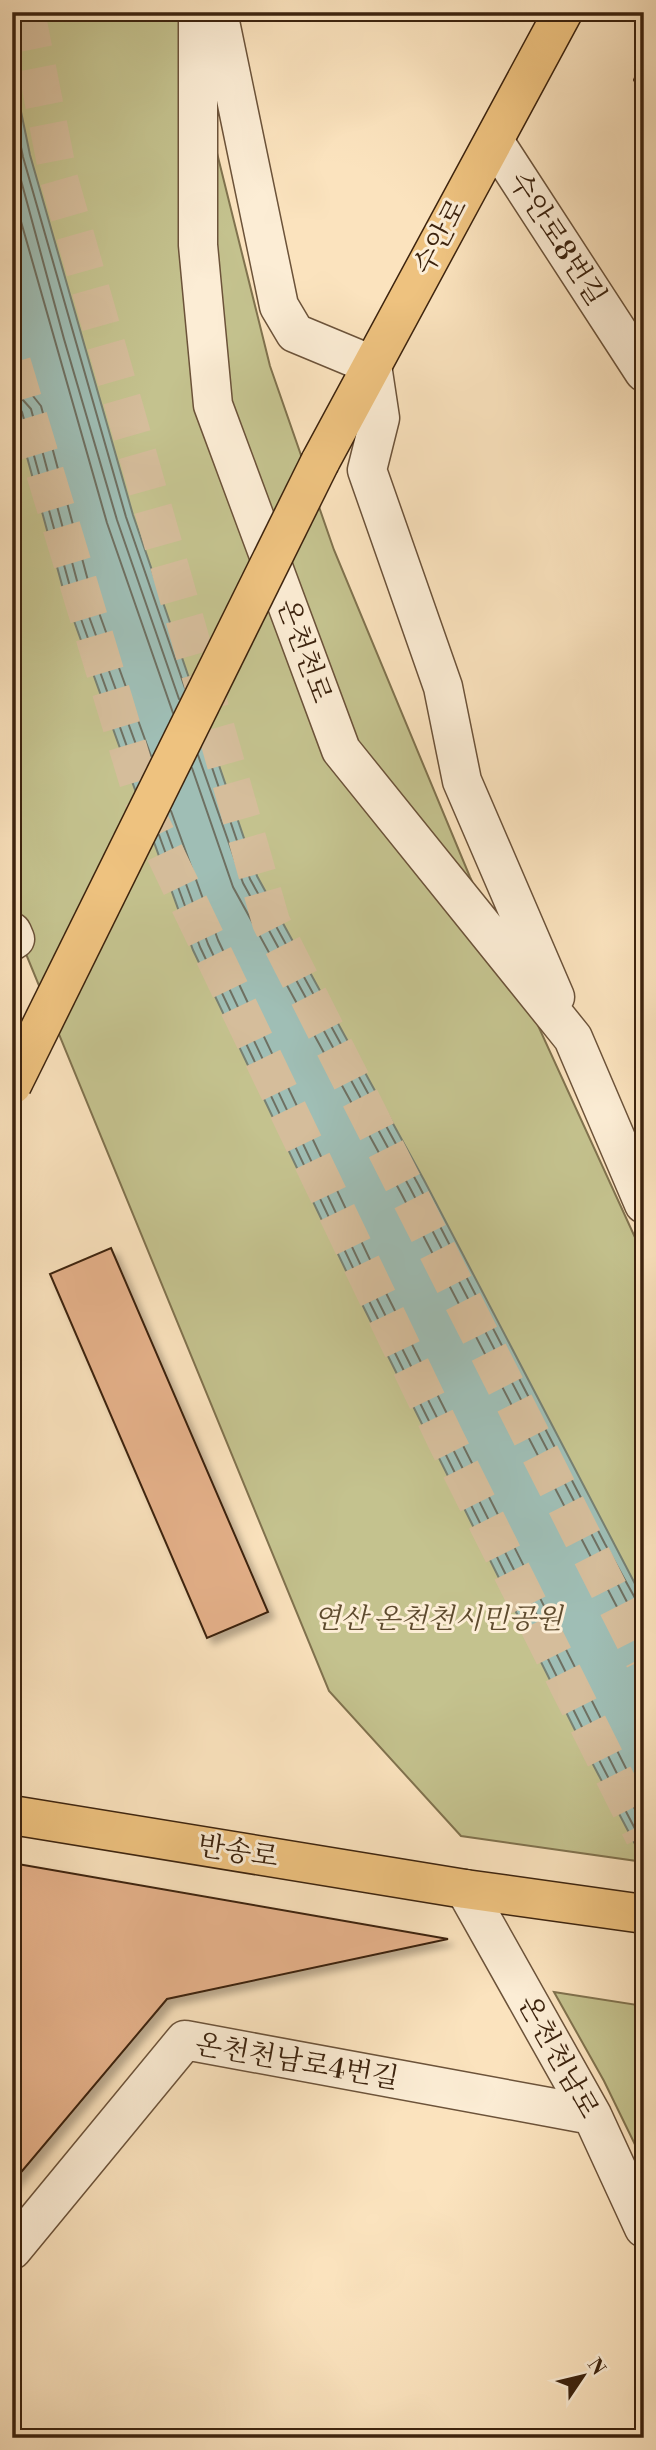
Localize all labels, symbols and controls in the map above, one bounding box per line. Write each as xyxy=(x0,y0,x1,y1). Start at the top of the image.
street label: 수안로8번길 xyxy=(501,166,613,312)
street label: 수안로 xyxy=(406,193,476,281)
street label: 온천천로 xyxy=(269,594,339,708)
park label: 연산 온천천시민공원 xyxy=(313,1602,565,1637)
street label: 반송로 xyxy=(195,1828,281,1876)
street label: 온천천남로 xyxy=(510,1989,606,2125)
street label: 온천천남로4번길 xyxy=(193,2027,401,2097)
north arrow xyxy=(548,2342,618,2412)
text: N xyxy=(582,2354,610,2380)

